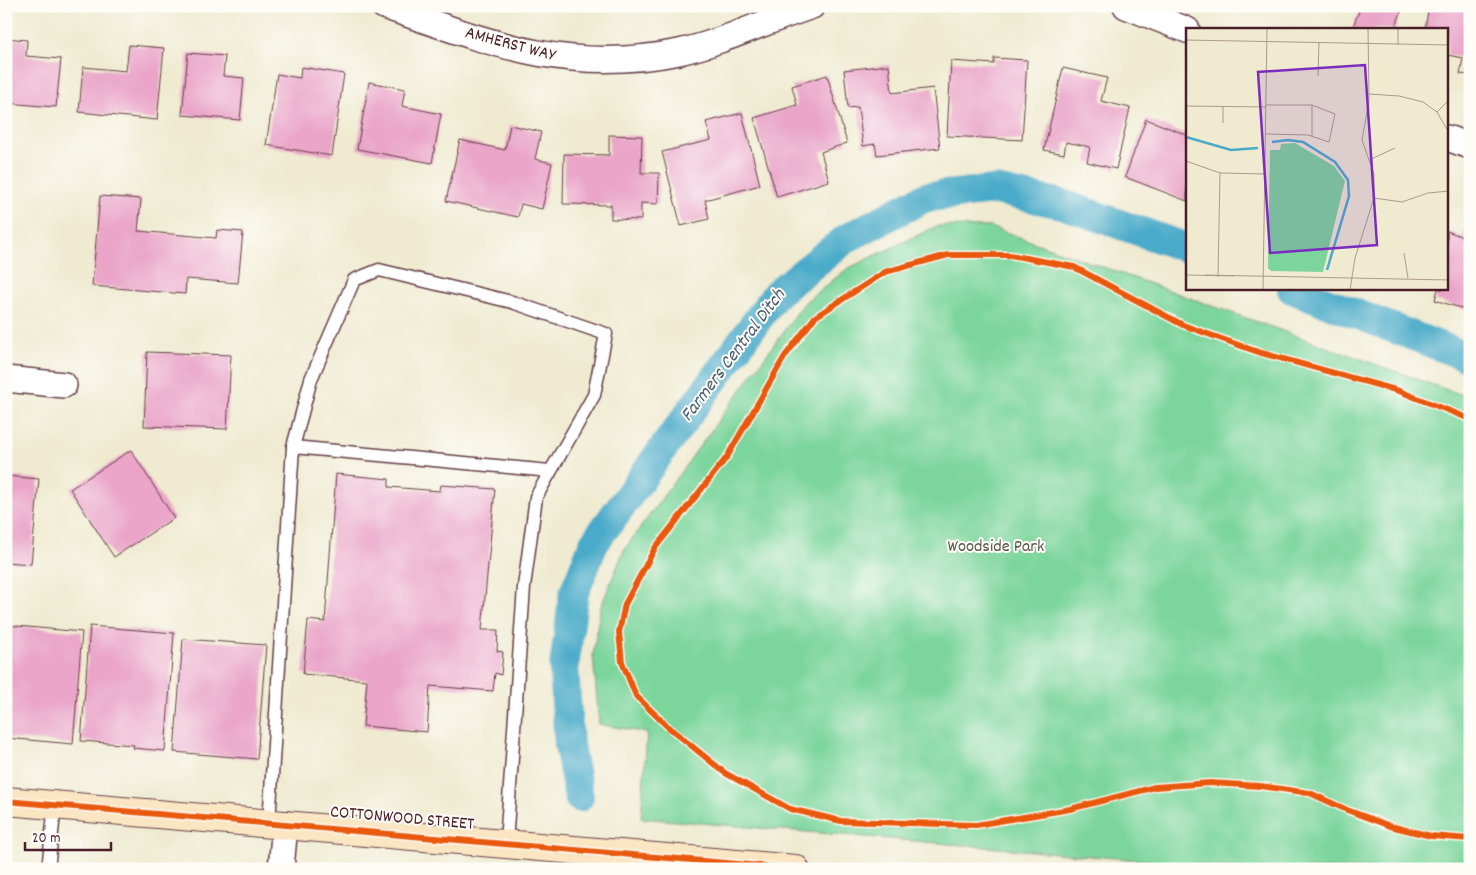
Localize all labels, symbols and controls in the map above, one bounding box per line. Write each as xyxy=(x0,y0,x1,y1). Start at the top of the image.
street label: AMHERST WAY xyxy=(462,21,559,69)
inset map xyxy=(1186,28,1448,290)
water label: Farmers Central Ditch xyxy=(675,283,794,428)
park label: Woodside Park xyxy=(948,535,1044,560)
street label: COTTONWOOD STREET xyxy=(329,800,475,838)
scale bar xyxy=(25,820,111,852)
text: 20 m xyxy=(32,828,60,850)

